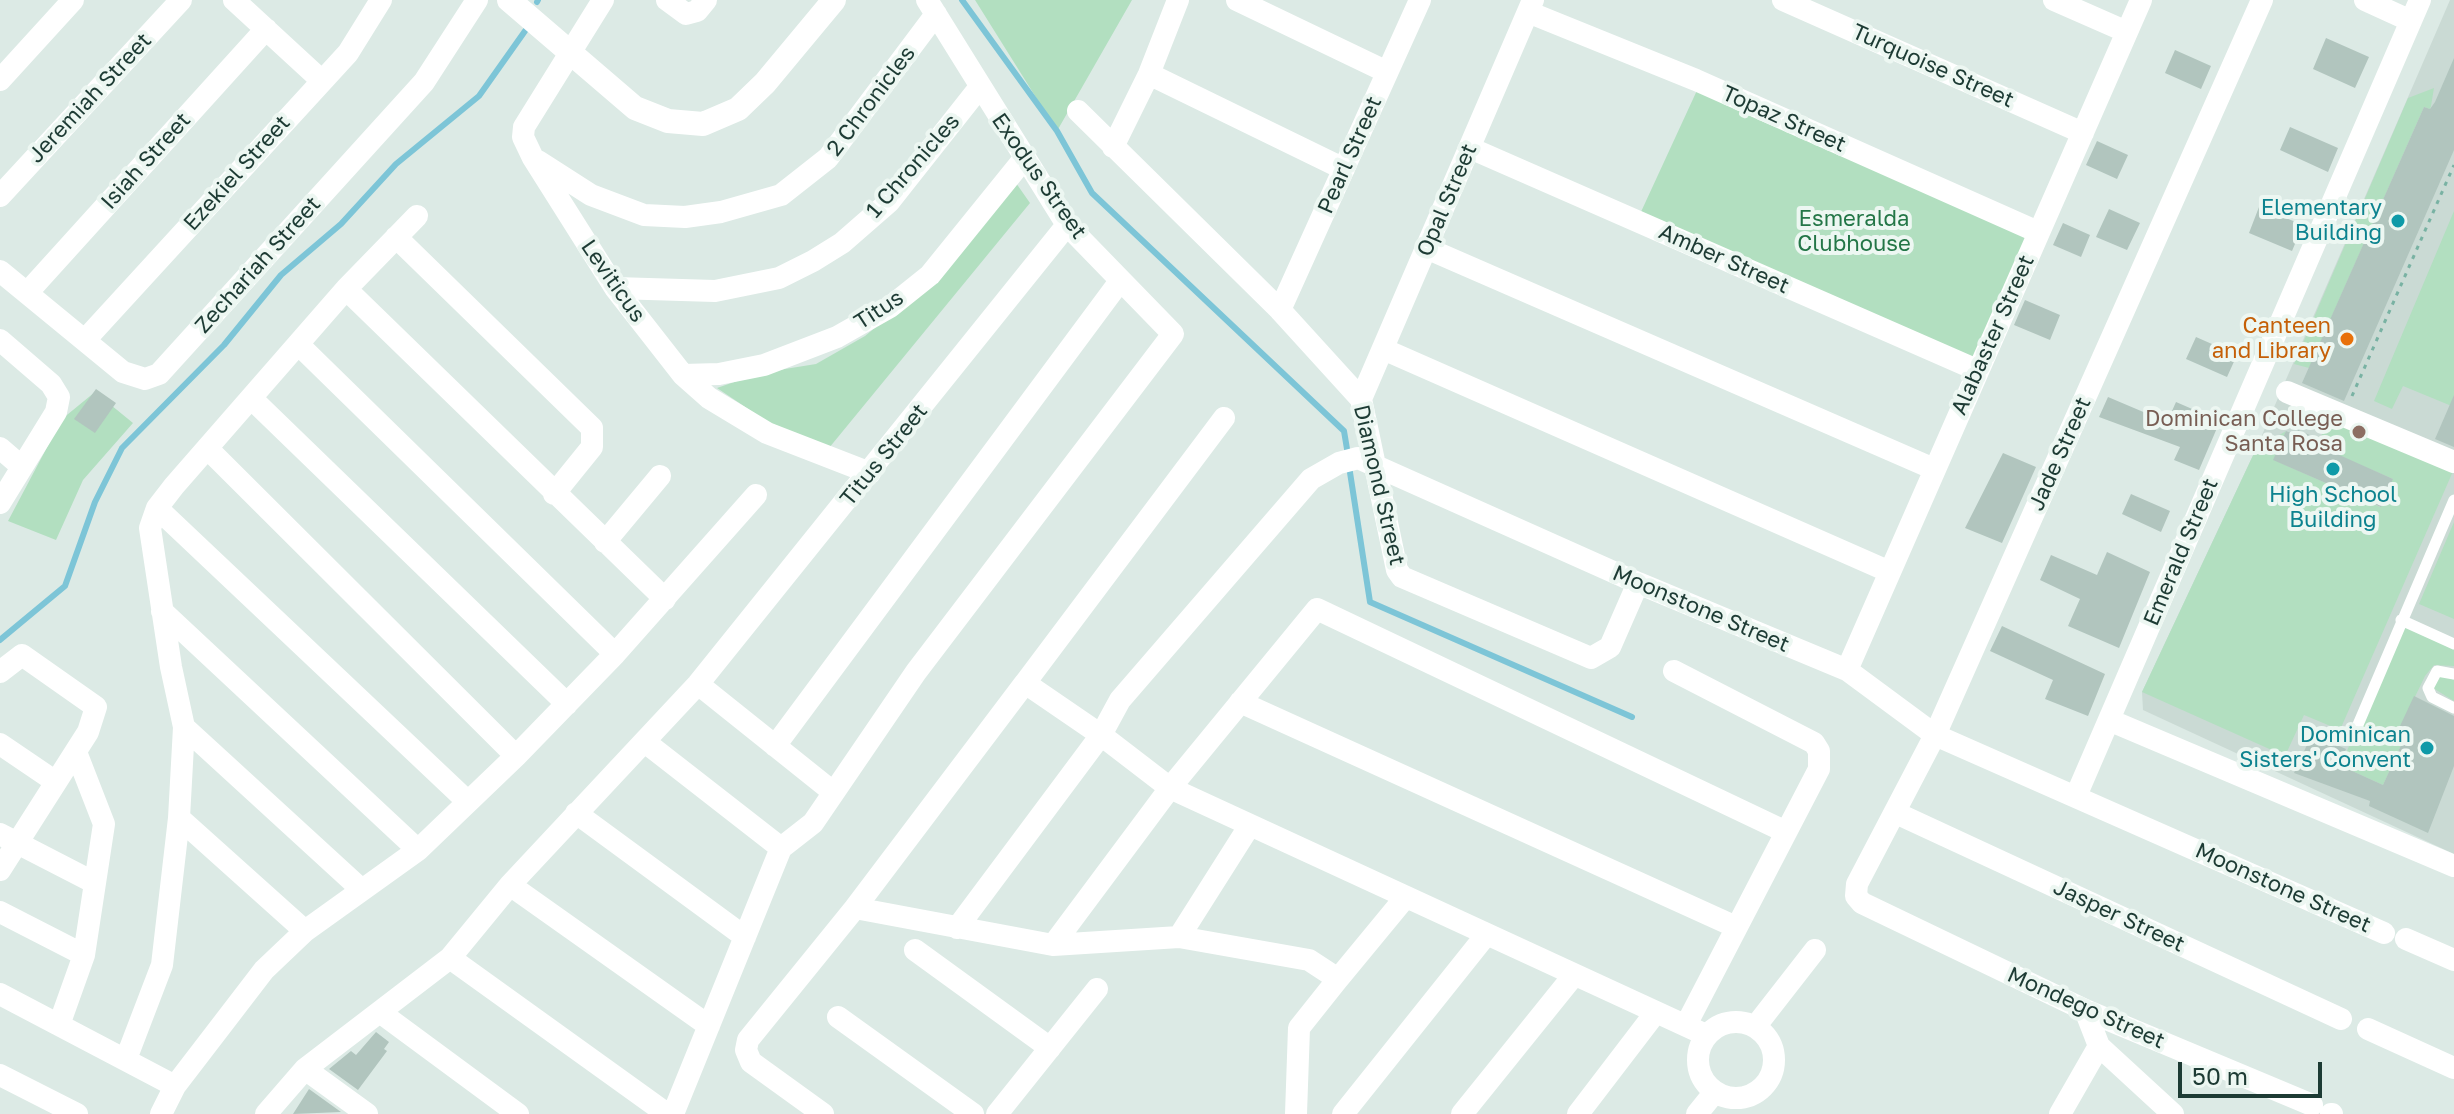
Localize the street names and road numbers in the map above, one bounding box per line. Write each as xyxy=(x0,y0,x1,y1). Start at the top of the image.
street label: Turquoise Street xyxy=(1848,18,2018,114)
street label: Jeremiah Street xyxy=(23,28,157,168)
street label: 2 Chronicles xyxy=(821,41,921,161)
street label: Topaz Street xyxy=(1718,80,1850,158)
street label: Pearl Street xyxy=(1312,92,1388,218)
street label: Isiah Street xyxy=(96,107,196,215)
street label: Exodus Street xyxy=(986,108,1092,244)
street label: 1 Chronicles xyxy=(861,109,965,223)
street label: Ezekiel Street xyxy=(178,110,296,236)
street label: Opal Street xyxy=(1411,140,1483,260)
street label: Zechariah Street xyxy=(190,191,326,339)
street label: Amber Street xyxy=(1655,219,1793,299)
street label: Leviticus xyxy=(575,235,651,327)
street label: Alabaster Street xyxy=(1946,251,2040,419)
street label: Titus xyxy=(849,284,909,336)
street label: Jade Street xyxy=(2023,393,2097,515)
street label: Titus Street xyxy=(835,399,933,511)
street label: Diamond Street xyxy=(1348,402,1410,568)
street label: Emerald Street xyxy=(2138,474,2224,630)
street label: Moonstone Street xyxy=(1609,560,1793,658)
street label: Moonstone Street xyxy=(2191,837,2375,939)
street label: Jasper Street xyxy=(2049,874,2189,958)
street label: Mondego Street xyxy=(2003,962,2169,1054)

